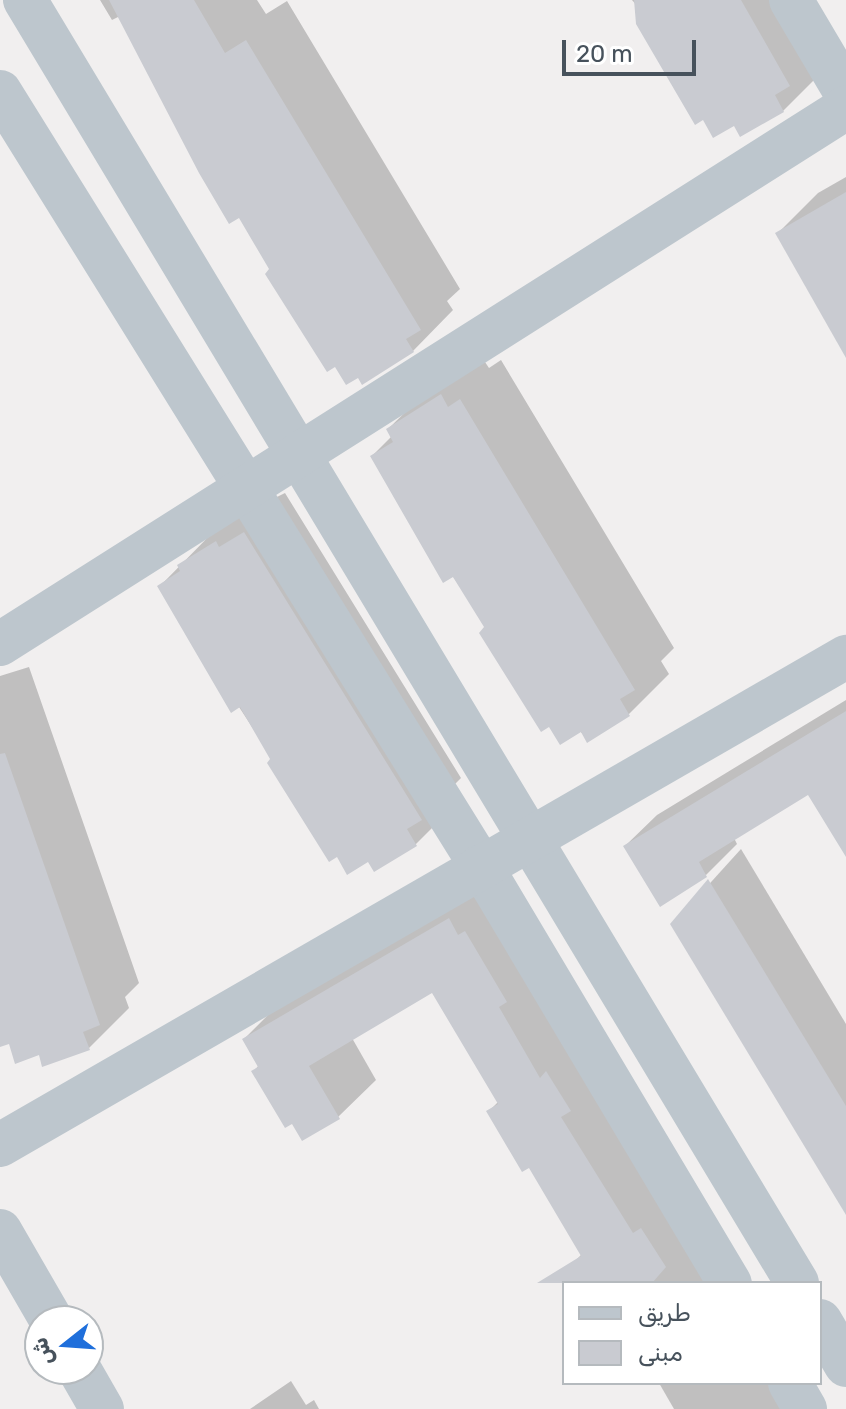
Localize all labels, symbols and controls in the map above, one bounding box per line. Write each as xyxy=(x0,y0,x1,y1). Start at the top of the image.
scale bar xyxy=(566,24,700,74)
text: 20 m xyxy=(576,40,633,68)
legend xyxy=(562,1281,822,1385)
text: طريق xyxy=(638,1299,691,1327)
north arrow xyxy=(24,1305,104,1385)
text: ش xyxy=(25,1334,59,1369)
text: مبنى xyxy=(638,1339,683,1367)

